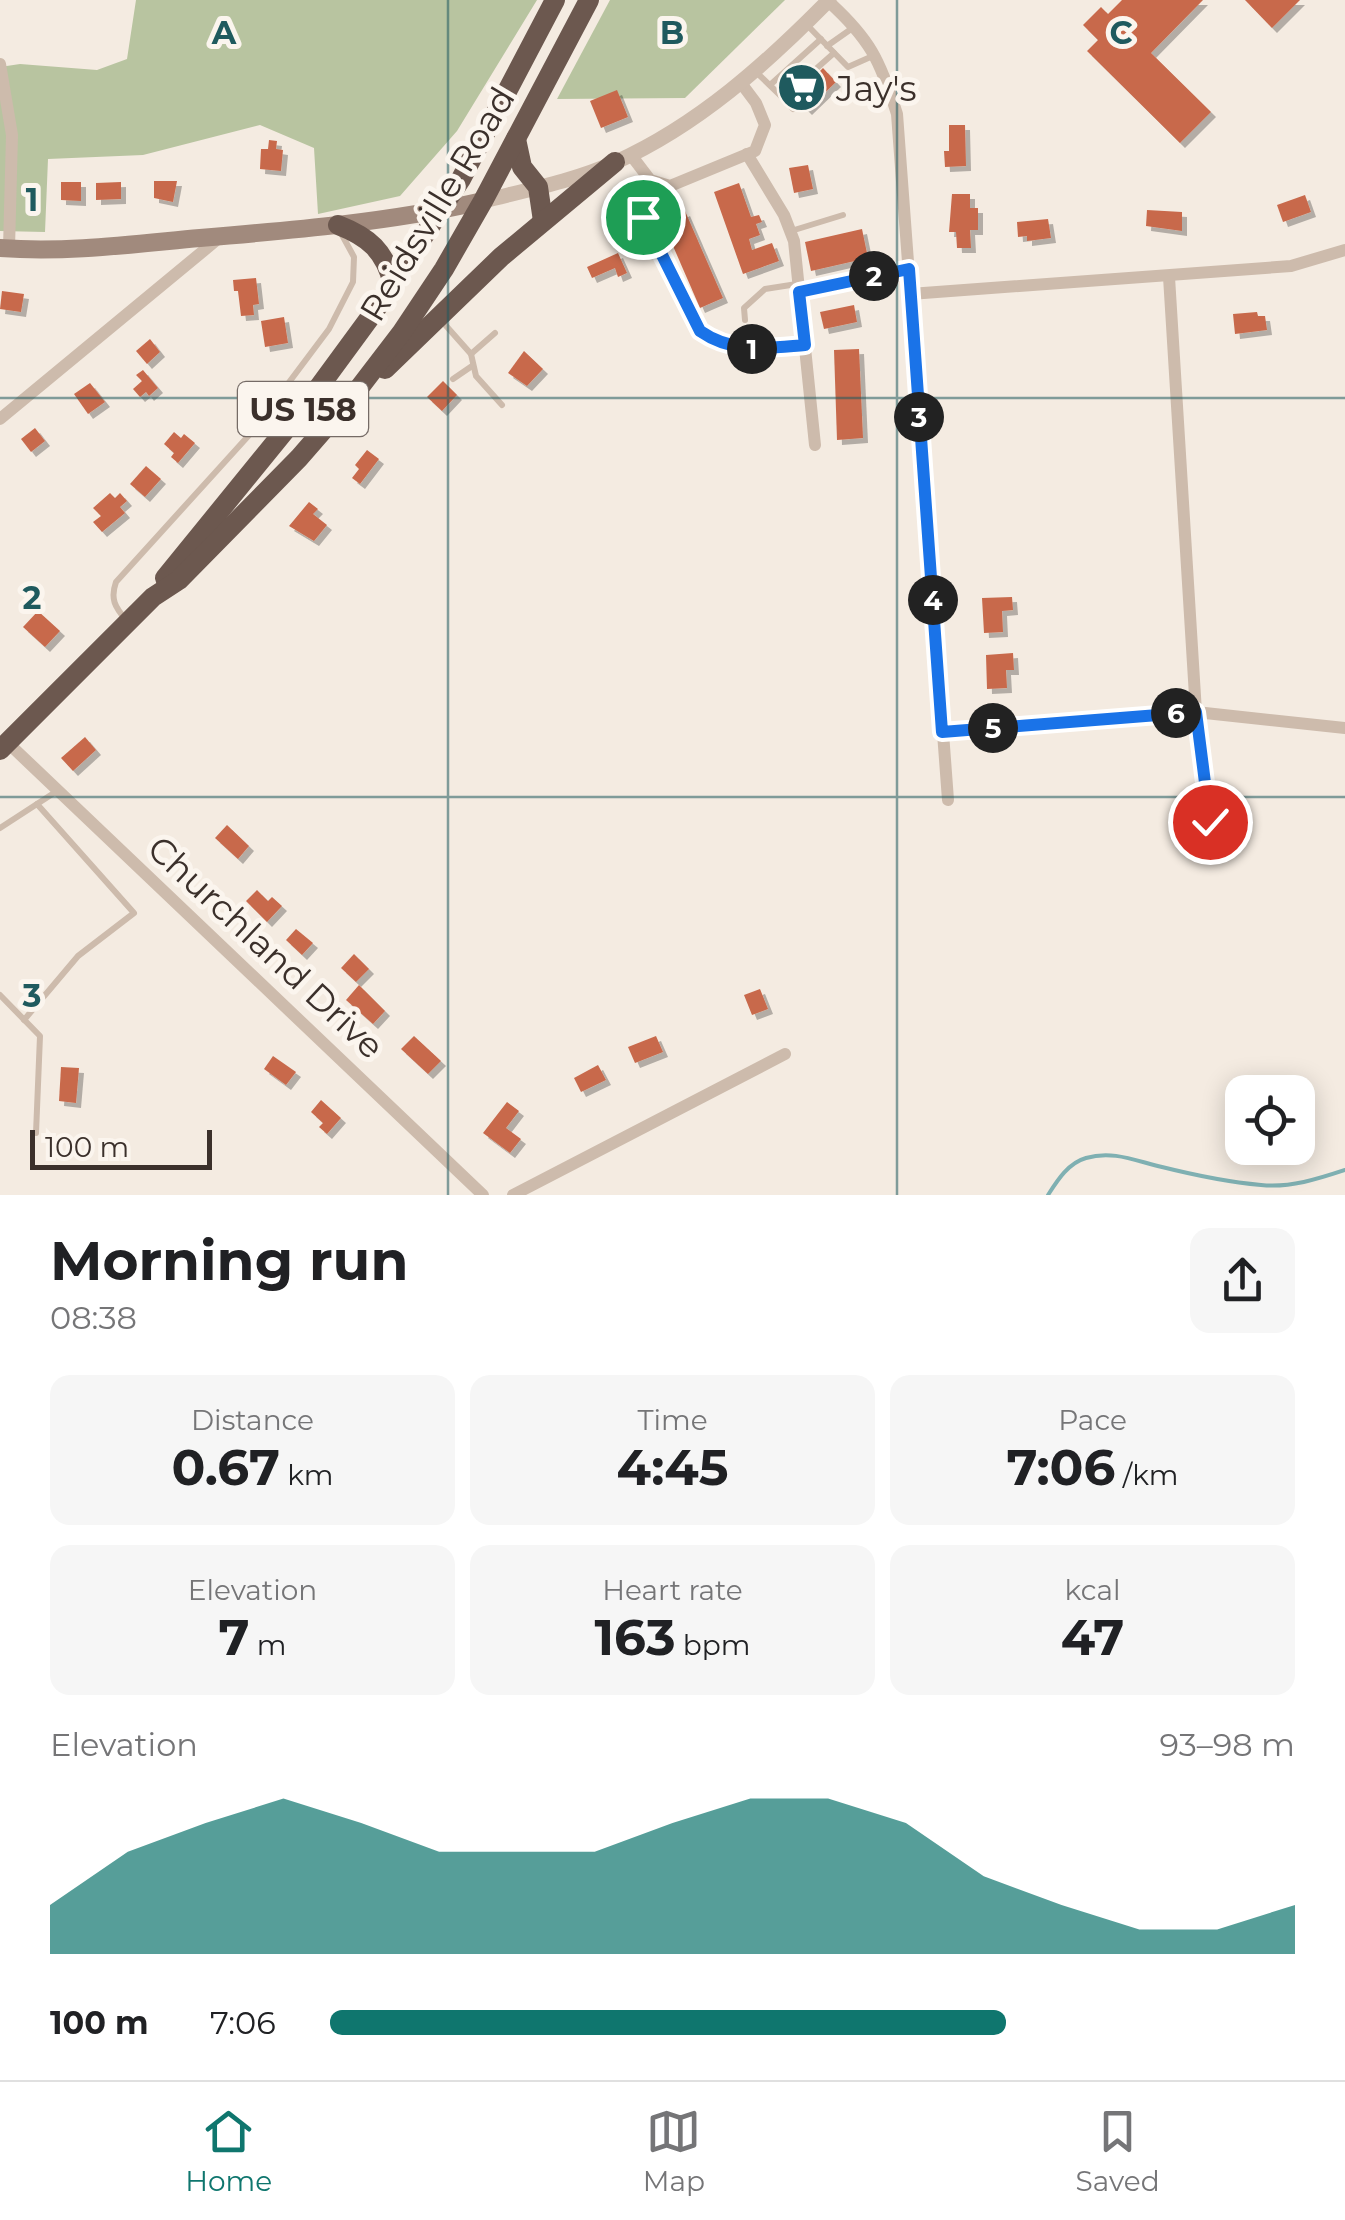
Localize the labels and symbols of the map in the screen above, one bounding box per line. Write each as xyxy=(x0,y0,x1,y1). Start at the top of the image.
text: A xyxy=(211,13,237,52)
text: B xyxy=(660,13,684,52)
text: C xyxy=(1109,13,1133,52)
supermarket icon: Jay's xyxy=(775,62,827,114)
place label: Jay's xyxy=(835,67,917,110)
street label: Reidsville Road xyxy=(350,79,524,329)
pin xyxy=(601,175,686,260)
text: 1 xyxy=(26,180,38,219)
pin: 2 xyxy=(849,251,899,301)
pin: 1 xyxy=(727,324,777,374)
road number: US 158 xyxy=(238,382,368,436)
pin: 3 xyxy=(894,392,944,442)
pin: 4 xyxy=(908,575,958,625)
text: 2 xyxy=(23,578,41,617)
pin: 6 xyxy=(1151,688,1201,738)
pin: 5 xyxy=(968,703,1018,753)
pin xyxy=(1168,780,1253,865)
street label: Churchland Drive xyxy=(139,827,393,1067)
text: 3 xyxy=(22,976,41,1015)
scale bar xyxy=(30,1125,212,1170)

